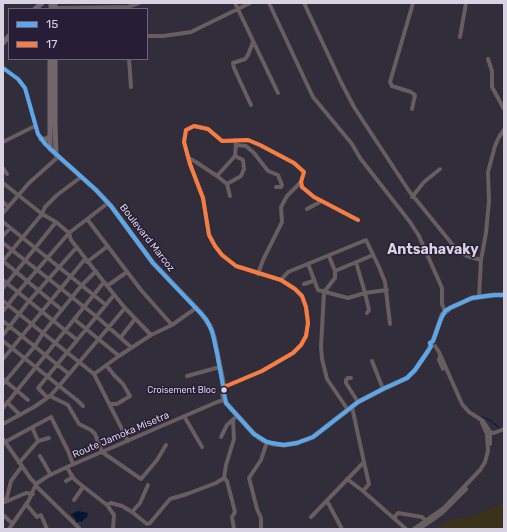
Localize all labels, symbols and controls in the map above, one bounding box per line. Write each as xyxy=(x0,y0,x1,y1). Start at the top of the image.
legend xyxy=(8,8,148,60)
text: 15 xyxy=(46,17,58,31)
text: 17 xyxy=(46,37,57,51)
street label: Boulevard Marcoz xyxy=(117,202,177,274)
district label: Antsahavaky xyxy=(387,242,479,258)
place label: Croisement Bloc xyxy=(147,385,216,395)
marker: Croisement Bloc xyxy=(219,385,229,395)
street label: Route Jamoka Misetra xyxy=(71,409,171,461)

